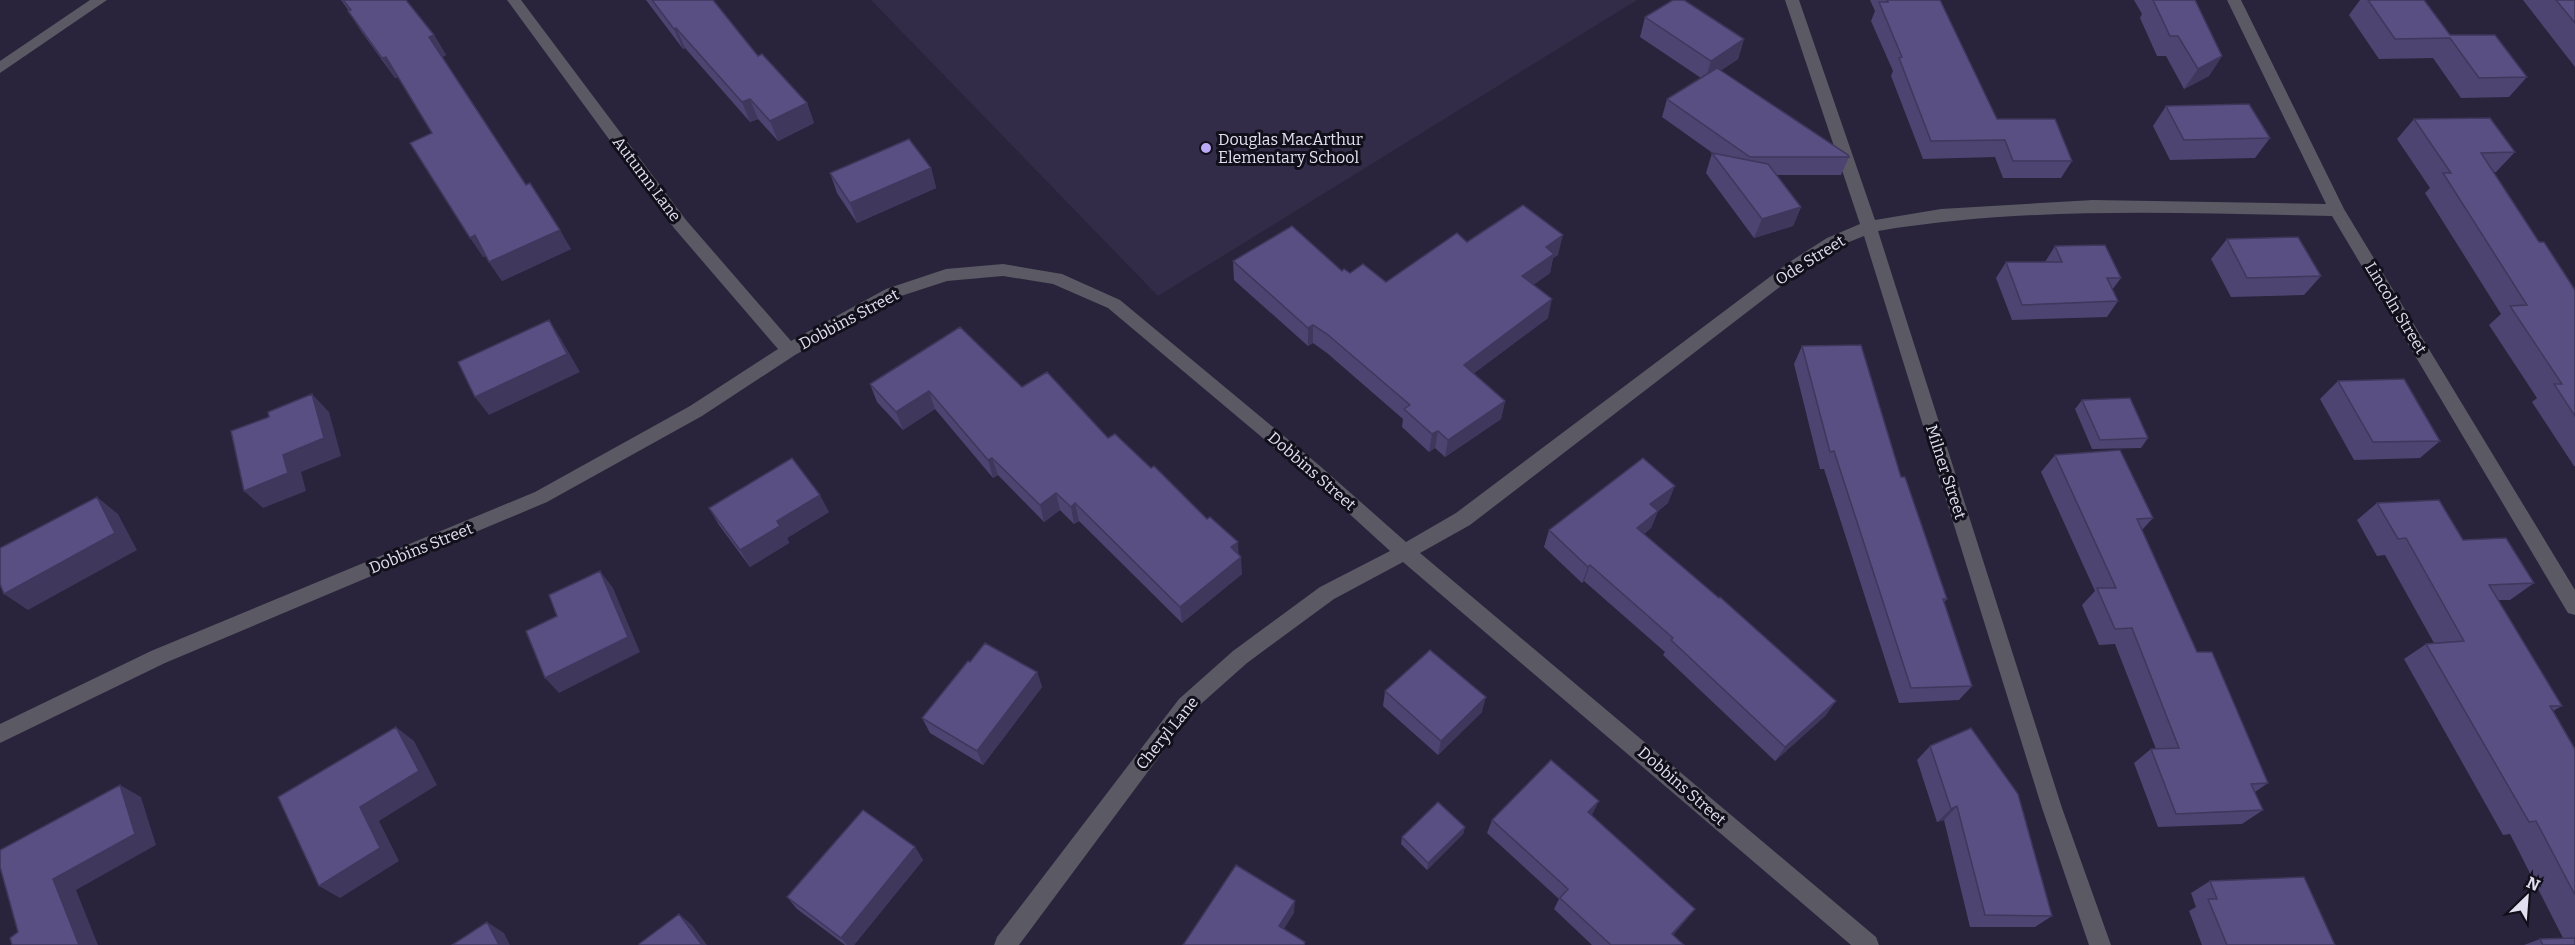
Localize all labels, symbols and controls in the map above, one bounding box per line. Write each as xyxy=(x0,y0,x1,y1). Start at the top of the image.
place label: Douglas MacArthur Elementary School xyxy=(1218,130,1363,167)
street label: Autumn Lane xyxy=(609,133,685,225)
marker: Douglas MacArthur Elementary School xyxy=(1199,141,1213,155)
street label: Ode Street xyxy=(1772,231,1848,289)
street label: Lincoln Street xyxy=(2361,259,2431,358)
street label: Dobbins Street xyxy=(796,285,902,353)
street label: Milner Street xyxy=(1922,422,1970,522)
street label: Dobbins Street xyxy=(1264,428,1360,514)
street label: Dobbins Street xyxy=(366,519,476,577)
street label: Cheryl Lane xyxy=(1132,693,1202,773)
street label: Dobbins Street xyxy=(1634,743,1730,829)
north arrow xyxy=(2497,867,2557,927)
text: N xyxy=(2524,873,2543,895)

